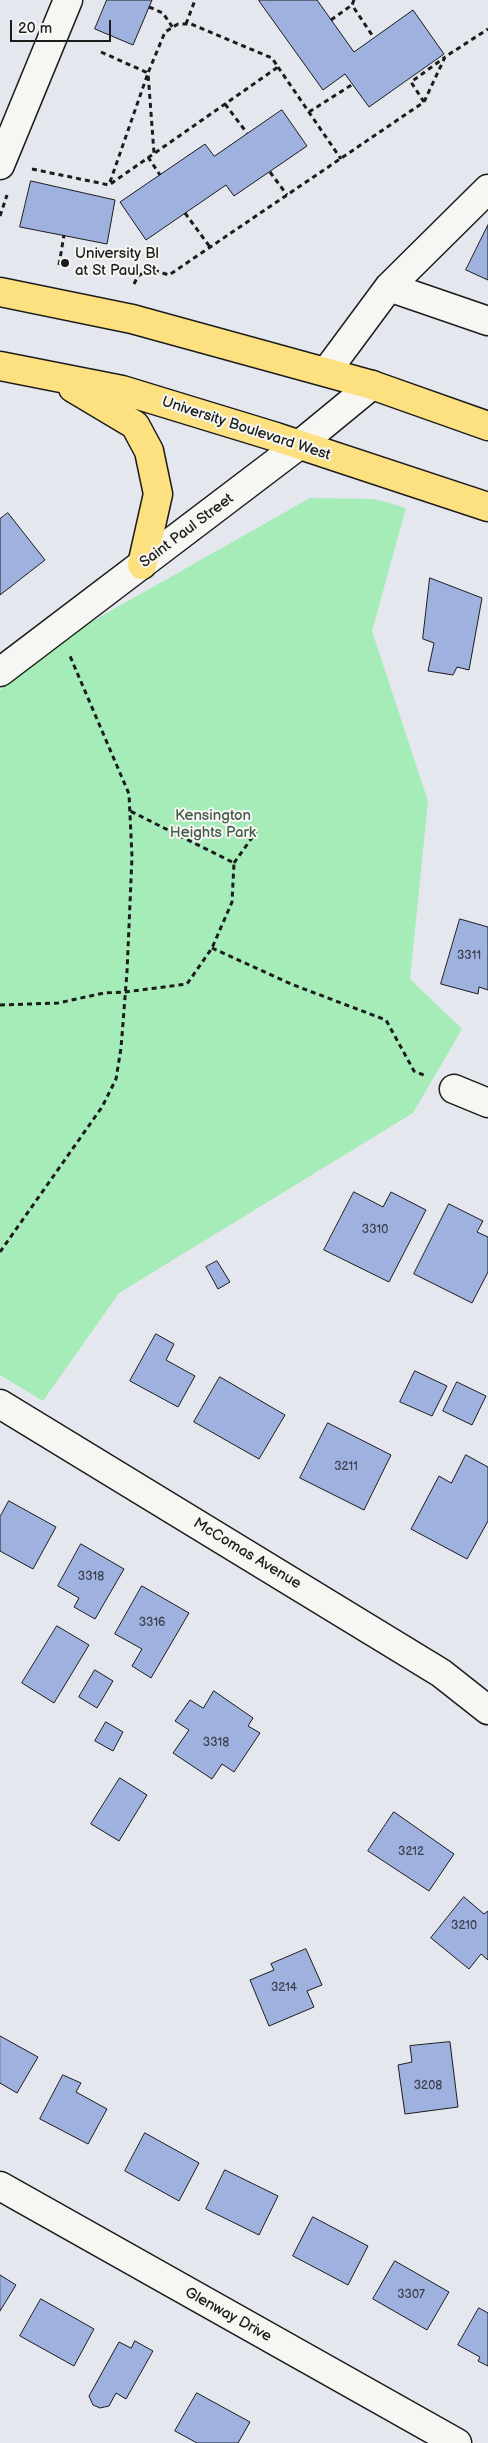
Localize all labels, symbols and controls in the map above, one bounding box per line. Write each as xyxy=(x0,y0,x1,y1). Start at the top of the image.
scale bar xyxy=(12,10,114,42)
text: 20 m xyxy=(18,19,52,38)
place label: University Bl at St Paul St xyxy=(75,245,159,280)
marker: University Bl at St Paul St xyxy=(59,257,71,269)
street label: University Boulevard West xyxy=(159,393,333,465)
street label: Saint Paul Street xyxy=(137,490,237,572)
park label: Kensington Heights Park xyxy=(170,807,256,842)
house number: 3311 xyxy=(457,949,481,963)
house number: 3310 xyxy=(362,1223,388,1237)
house number: 3211 xyxy=(334,1460,358,1474)
street label: McComas Avenue xyxy=(190,1515,304,1593)
house number: 3318 xyxy=(78,1570,104,1584)
house number: 3316 xyxy=(139,1616,165,1630)
house number: 3318 xyxy=(203,1736,229,1750)
house number: 3212 xyxy=(398,1845,424,1859)
house number: 3210 xyxy=(451,1919,477,1933)
house number: 3214 xyxy=(271,1981,297,1995)
house number: 3208 xyxy=(414,2079,442,2093)
street label: Glenway Drive xyxy=(182,2284,274,2346)
house number: 3307 xyxy=(397,2288,425,2302)

